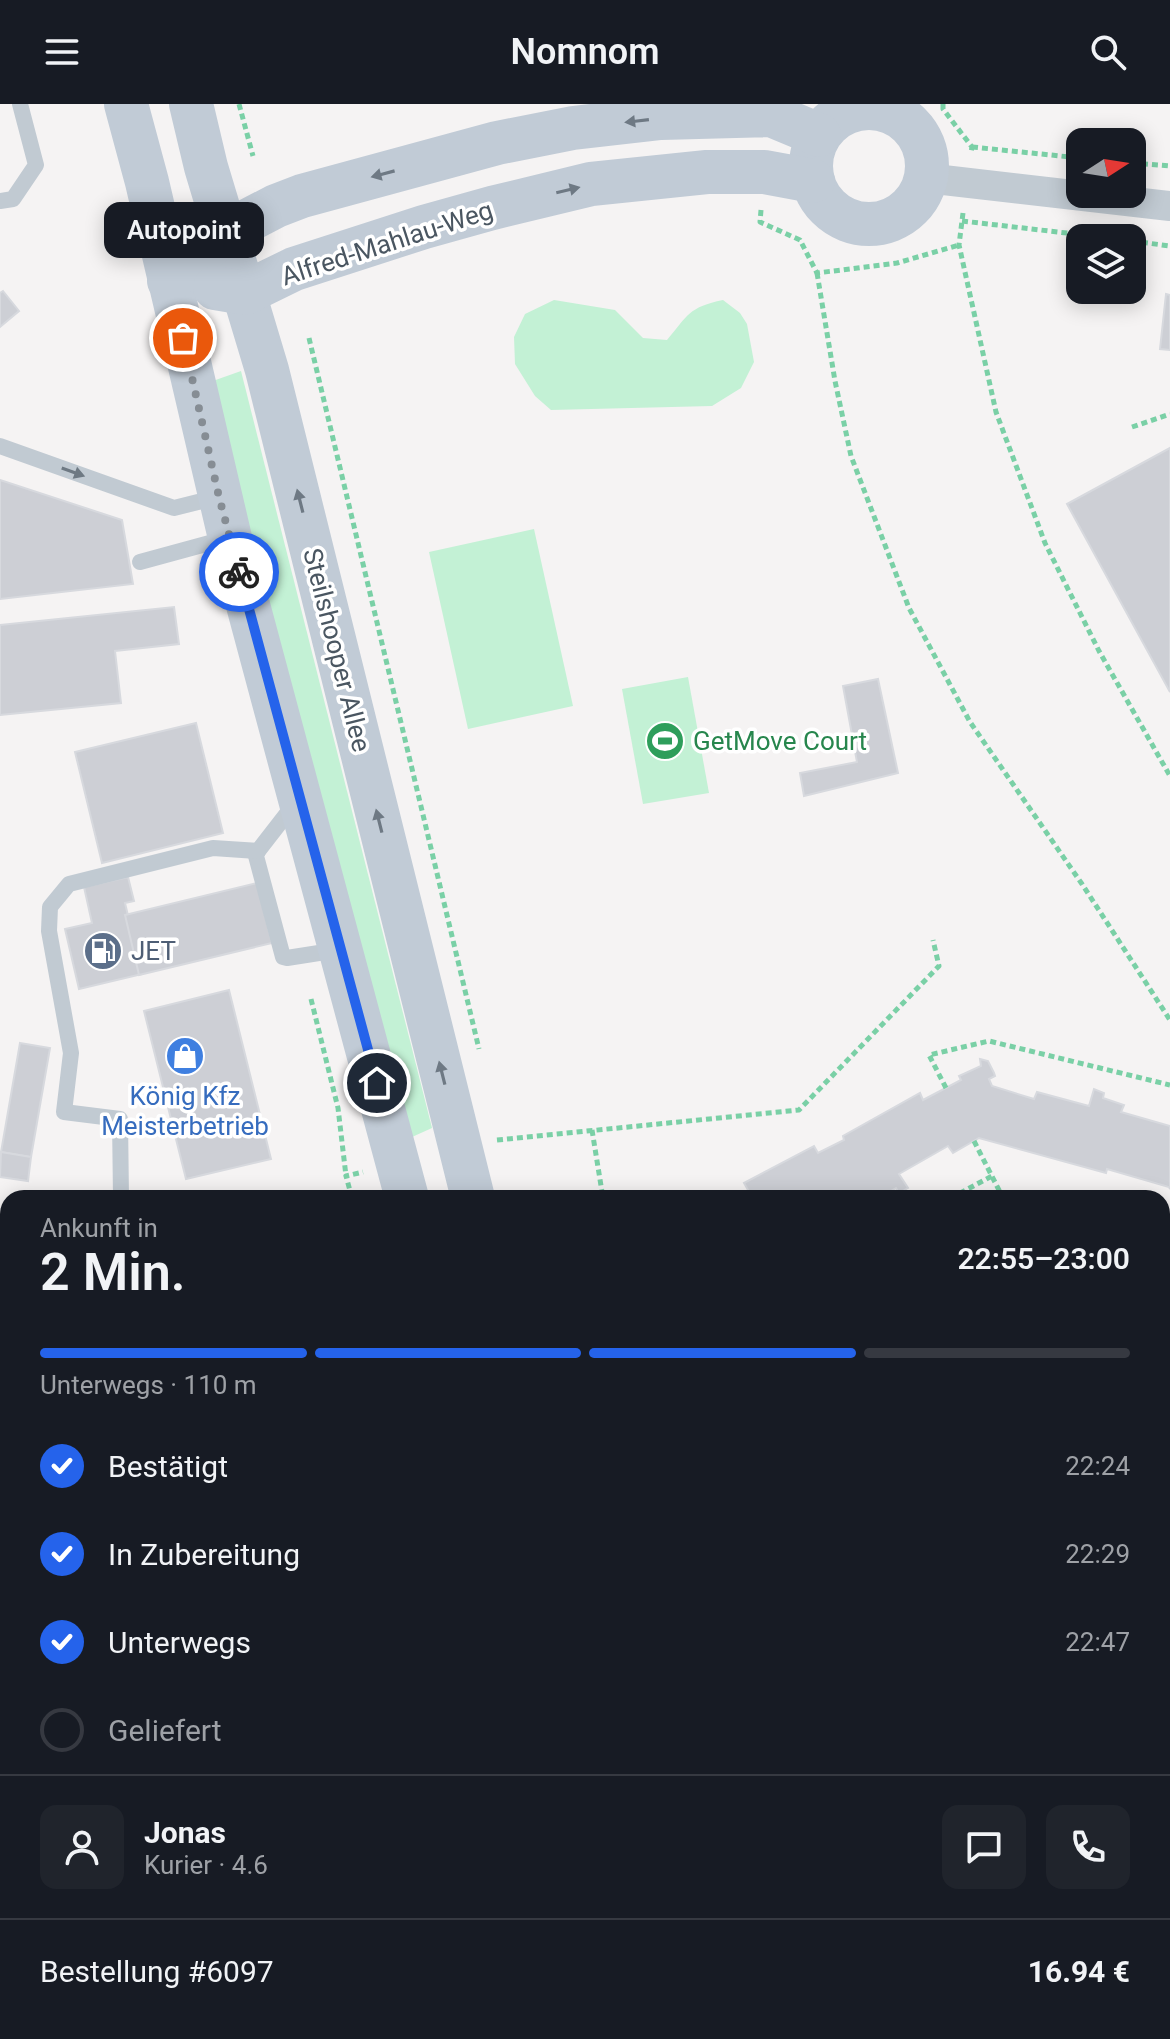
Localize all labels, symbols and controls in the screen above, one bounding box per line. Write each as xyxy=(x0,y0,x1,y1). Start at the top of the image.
icon: menu xyxy=(40,30,84,74)
icon: search xyxy=(1086,30,1130,74)
text: Nomnom xyxy=(511,31,659,73)
one-way arrow xyxy=(624,114,649,127)
north arrow xyxy=(1066,128,1146,208)
map controls xyxy=(1066,128,1146,304)
one-way arrow xyxy=(370,169,395,181)
one-way arrow xyxy=(555,183,580,195)
street label: Alfred-Mahlau-Weg xyxy=(277,195,497,291)
callout: Autopoint xyxy=(103,202,263,258)
text: Autopoint xyxy=(127,215,241,245)
button: layers xyxy=(1066,224,1146,304)
pin xyxy=(149,304,217,372)
icon: bag xyxy=(161,316,205,360)
one-way arrow xyxy=(62,466,86,479)
one-way arrow xyxy=(293,488,305,513)
courier xyxy=(199,532,279,612)
street label: Steilshooper Allee xyxy=(297,545,377,755)
icon: bike xyxy=(217,550,261,594)
sports icon: GetMove Court xyxy=(644,720,686,762)
place label: GetMove Court xyxy=(693,726,867,756)
one-way arrow xyxy=(372,808,385,833)
fuel station icon: JET xyxy=(82,930,124,972)
place label: JET xyxy=(131,936,176,966)
shop icon: König Kfz Meisterbetrieb xyxy=(164,1035,206,1077)
pin xyxy=(343,1049,411,1117)
one-way arrow xyxy=(435,1060,447,1085)
icon: home xyxy=(355,1061,399,1105)
place label: König Kfz Meisterbetrieb xyxy=(101,1081,269,1141)
text: Ankunft in xyxy=(40,1213,158,1243)
text: 22:55–23:00 xyxy=(957,1241,1130,1276)
text: 2 Min. xyxy=(40,1242,185,1303)
text: Unterwegs · 110 m xyxy=(40,1370,257,1400)
icon: check xyxy=(40,1444,84,1488)
text: Bestätigt xyxy=(108,1449,228,1484)
text: 22:24 xyxy=(1065,1451,1130,1481)
icon: check xyxy=(40,1532,84,1576)
text: In Zubereitung xyxy=(108,1537,300,1572)
text: 22:29 xyxy=(1065,1539,1130,1569)
icon: check xyxy=(40,1620,84,1664)
text: Unterwegs xyxy=(108,1625,251,1660)
text: 22:47 xyxy=(1065,1627,1130,1657)
text: Geliefert xyxy=(108,1713,222,1748)
button: person xyxy=(40,1805,124,1889)
button: chat xyxy=(942,1805,1026,1889)
button: phone xyxy=(1046,1805,1130,1889)
text: Jonas xyxy=(144,1815,226,1850)
text: Kurier · 4.6 xyxy=(144,1850,268,1880)
text: Bestellung #6097 xyxy=(40,1954,274,1989)
text: 16.94 € xyxy=(1028,1954,1130,1989)

